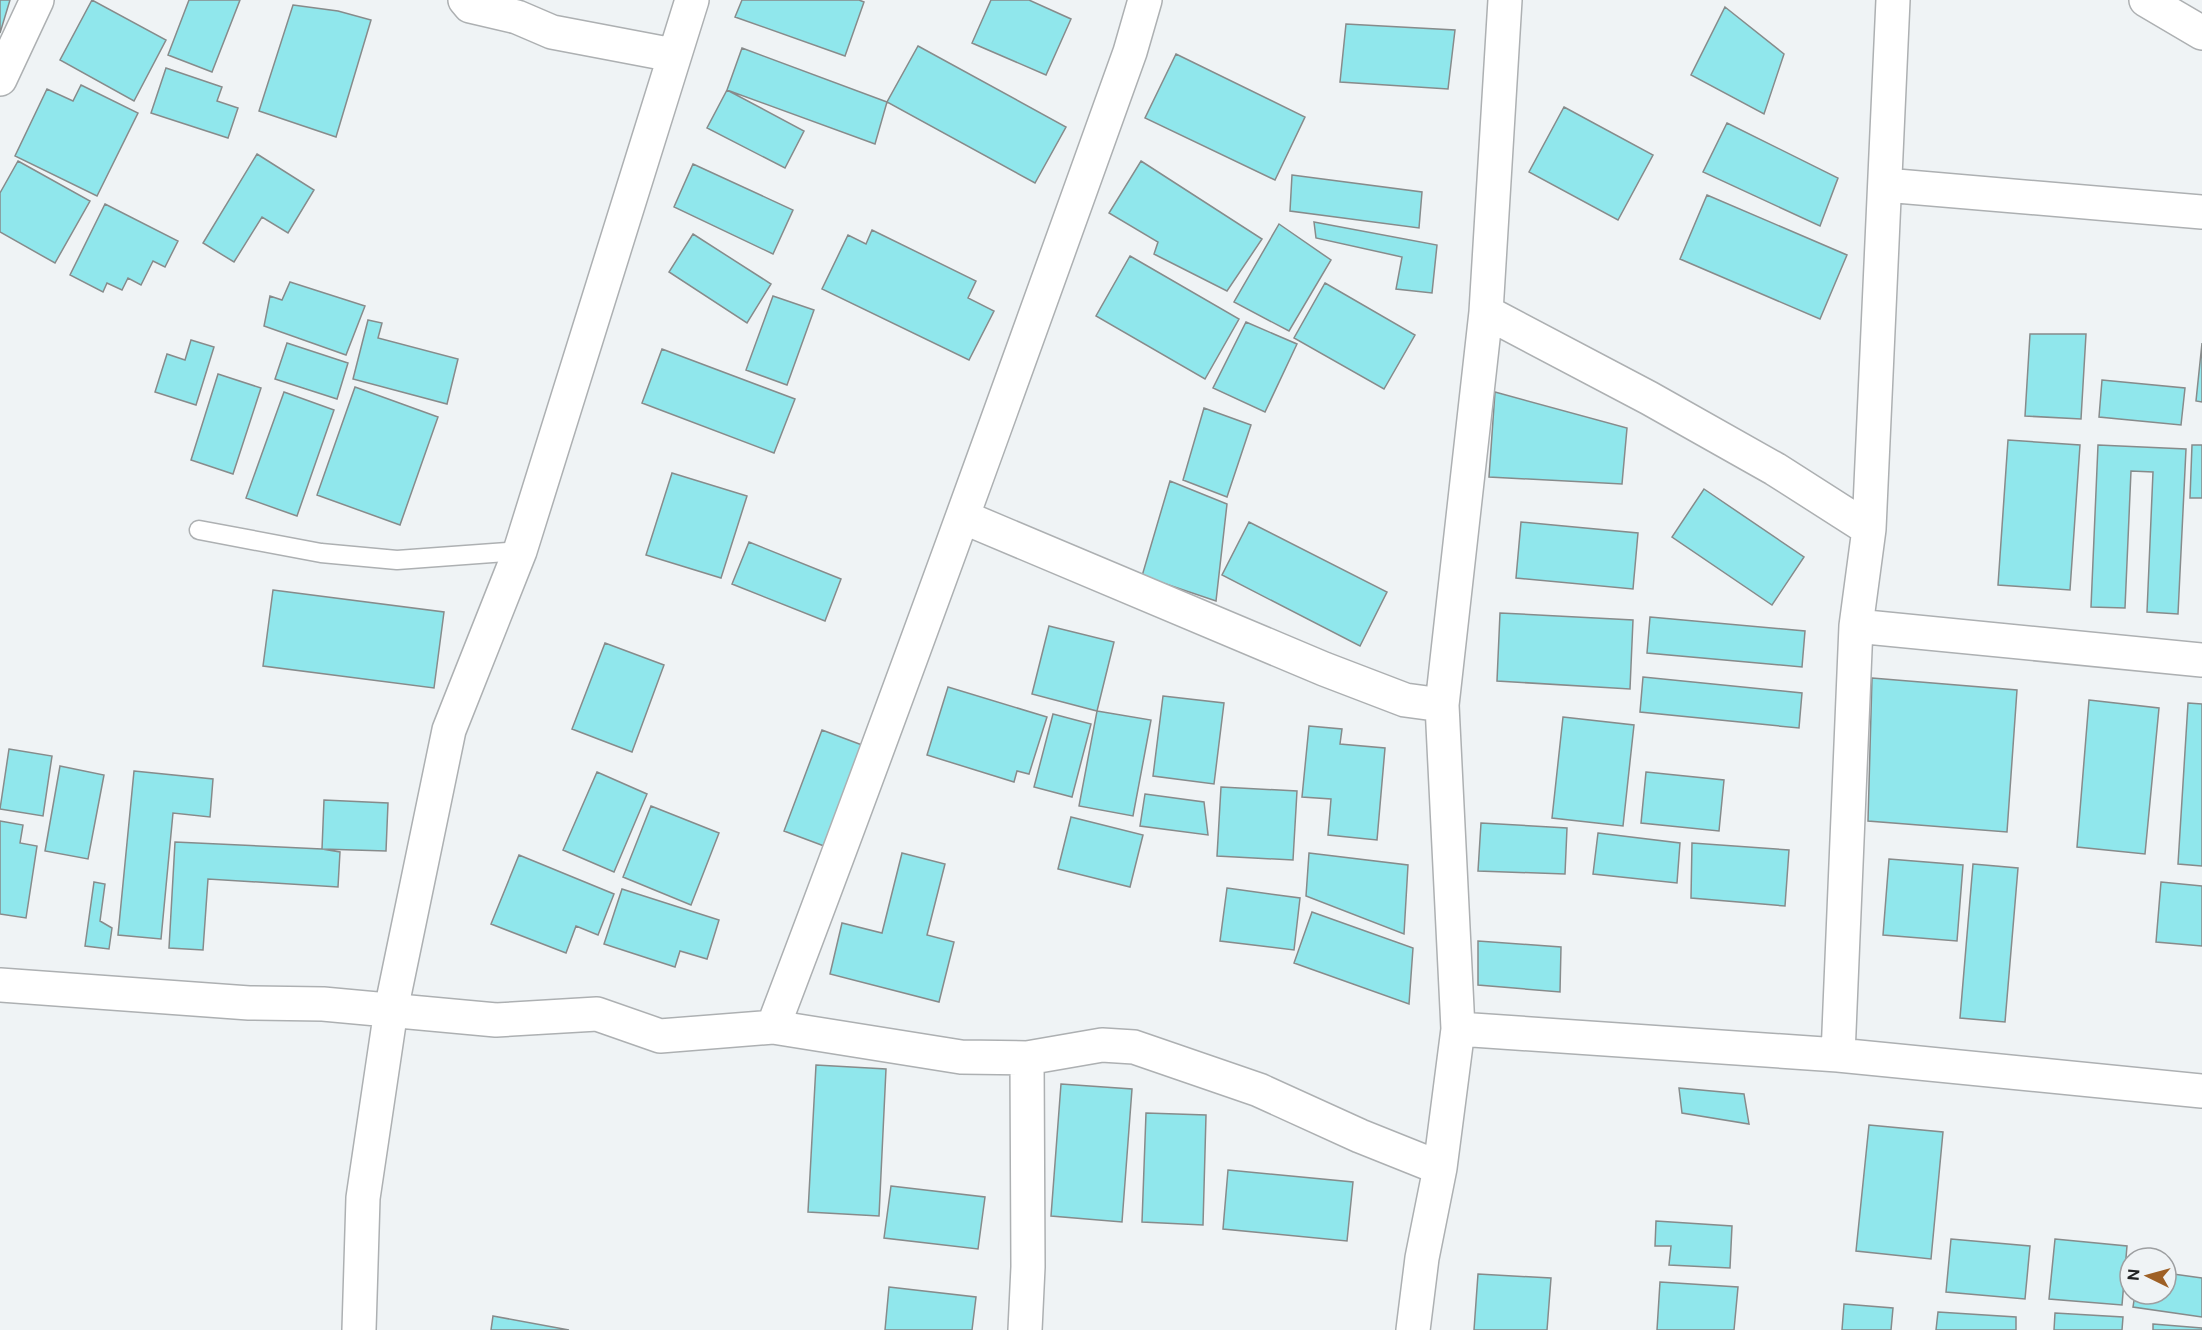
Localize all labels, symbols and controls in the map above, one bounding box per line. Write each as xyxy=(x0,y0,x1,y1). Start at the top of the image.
north arrow xyxy=(2118,1246,2178,1306)
text: N xyxy=(2123,1268,2145,1281)

